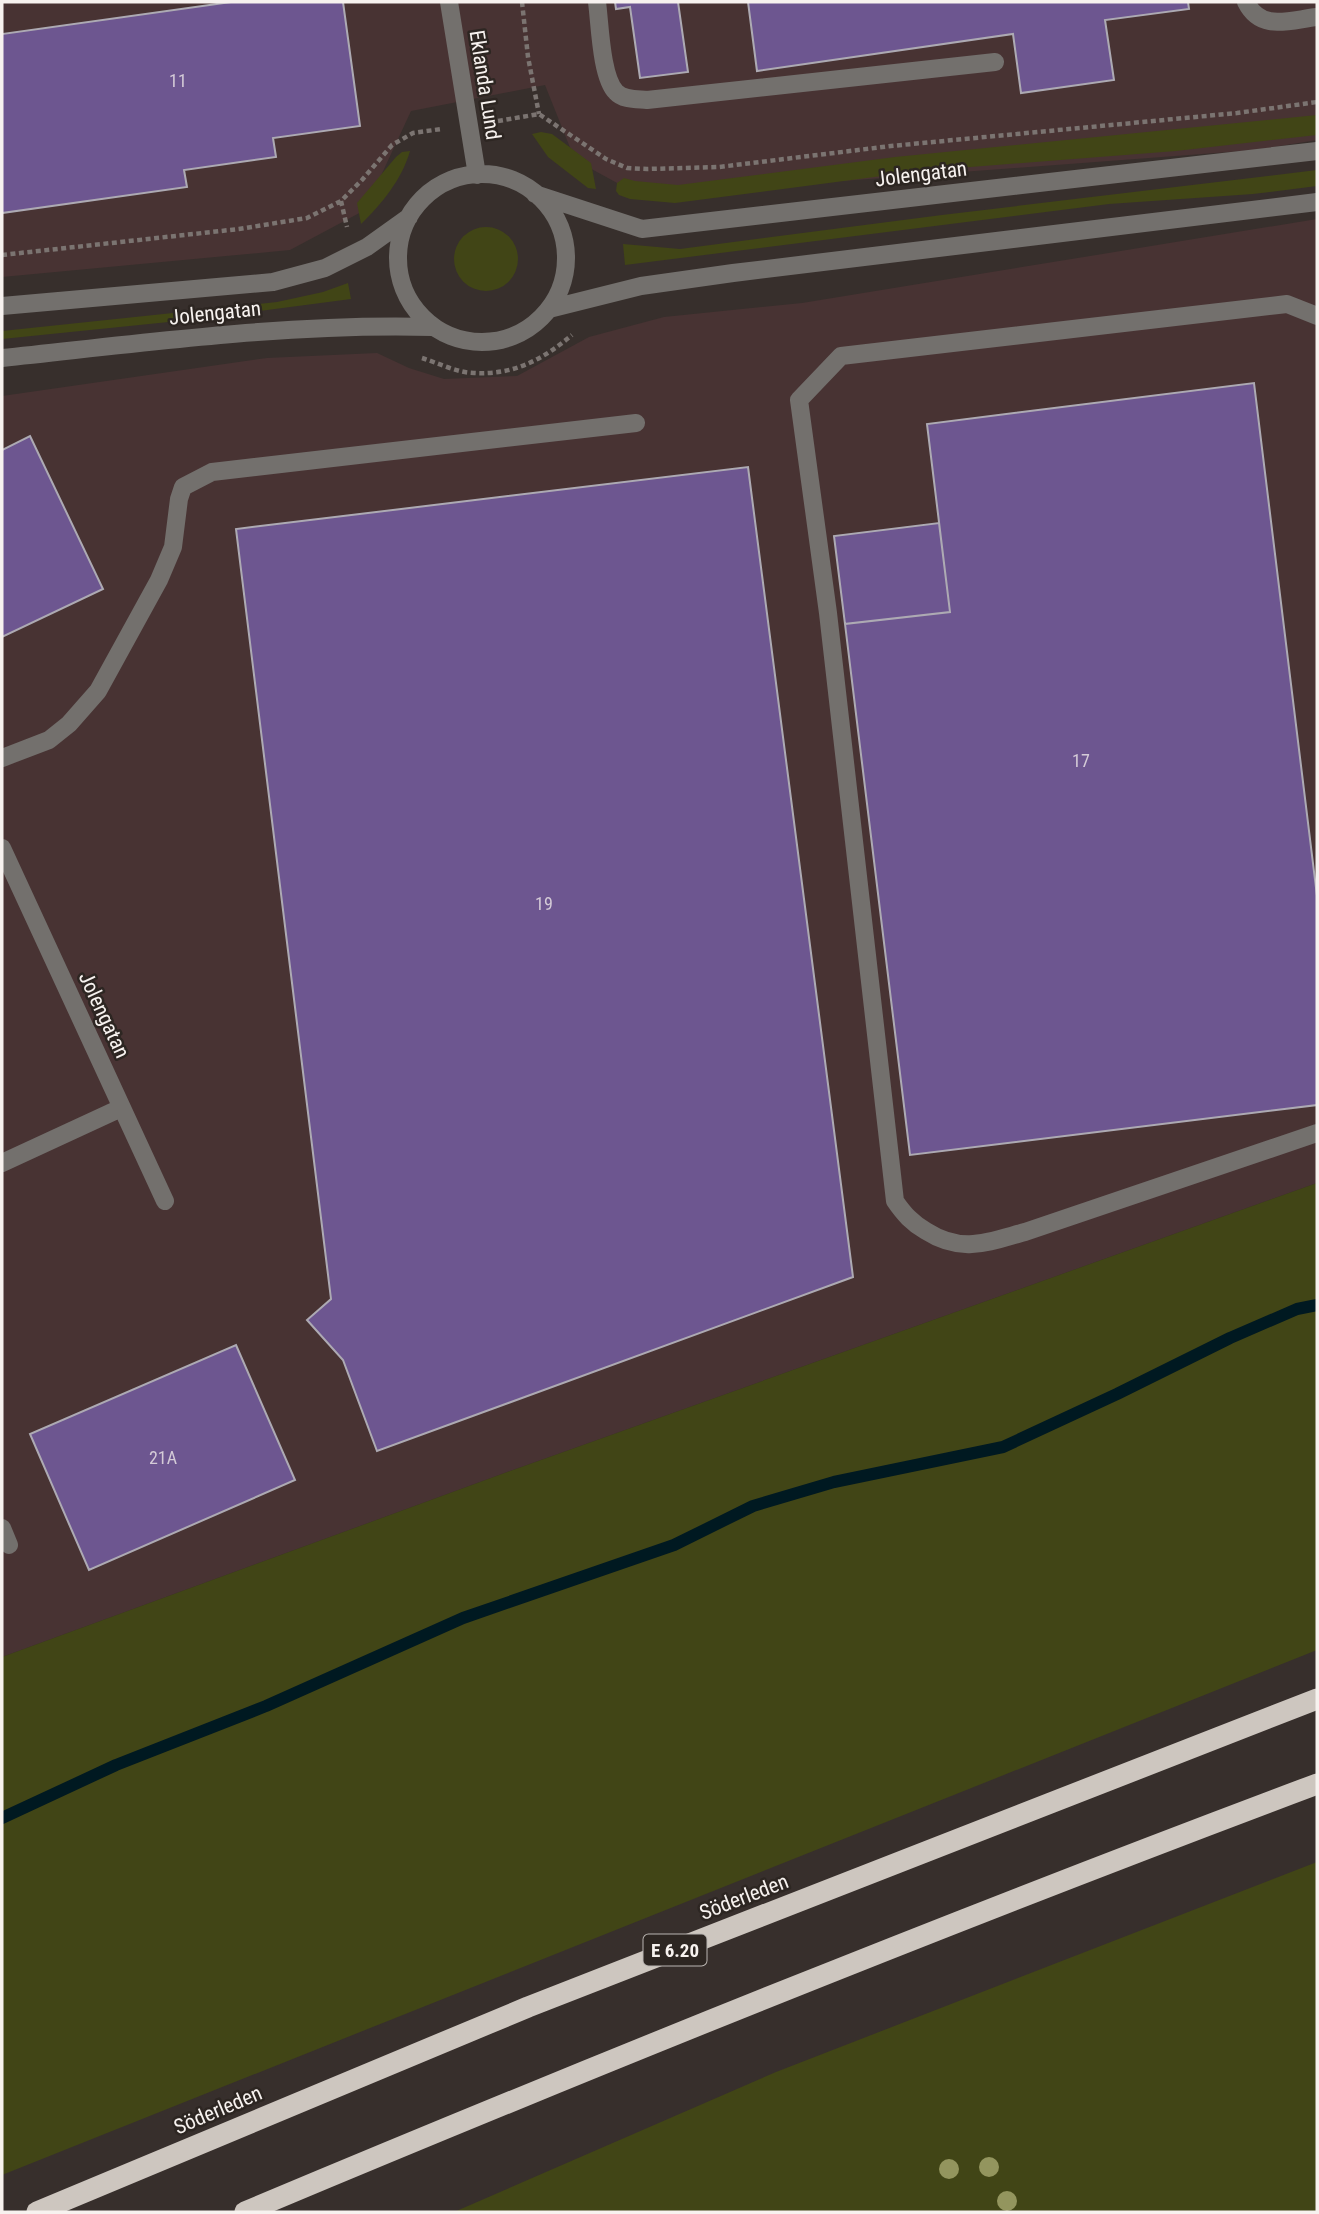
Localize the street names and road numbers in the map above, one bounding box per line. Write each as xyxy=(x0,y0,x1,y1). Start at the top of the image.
street label: Eklanda Lund xyxy=(465,29,505,141)
street label: Jolengatan xyxy=(874,156,968,192)
street label: Jolengatan xyxy=(168,296,262,330)
street label: Jolengatan xyxy=(74,968,134,1062)
street label: Söderleden xyxy=(696,1869,792,1925)
road number: E 6.20 xyxy=(644,1934,706,1966)
street label: Söderleden xyxy=(170,2081,266,2139)

